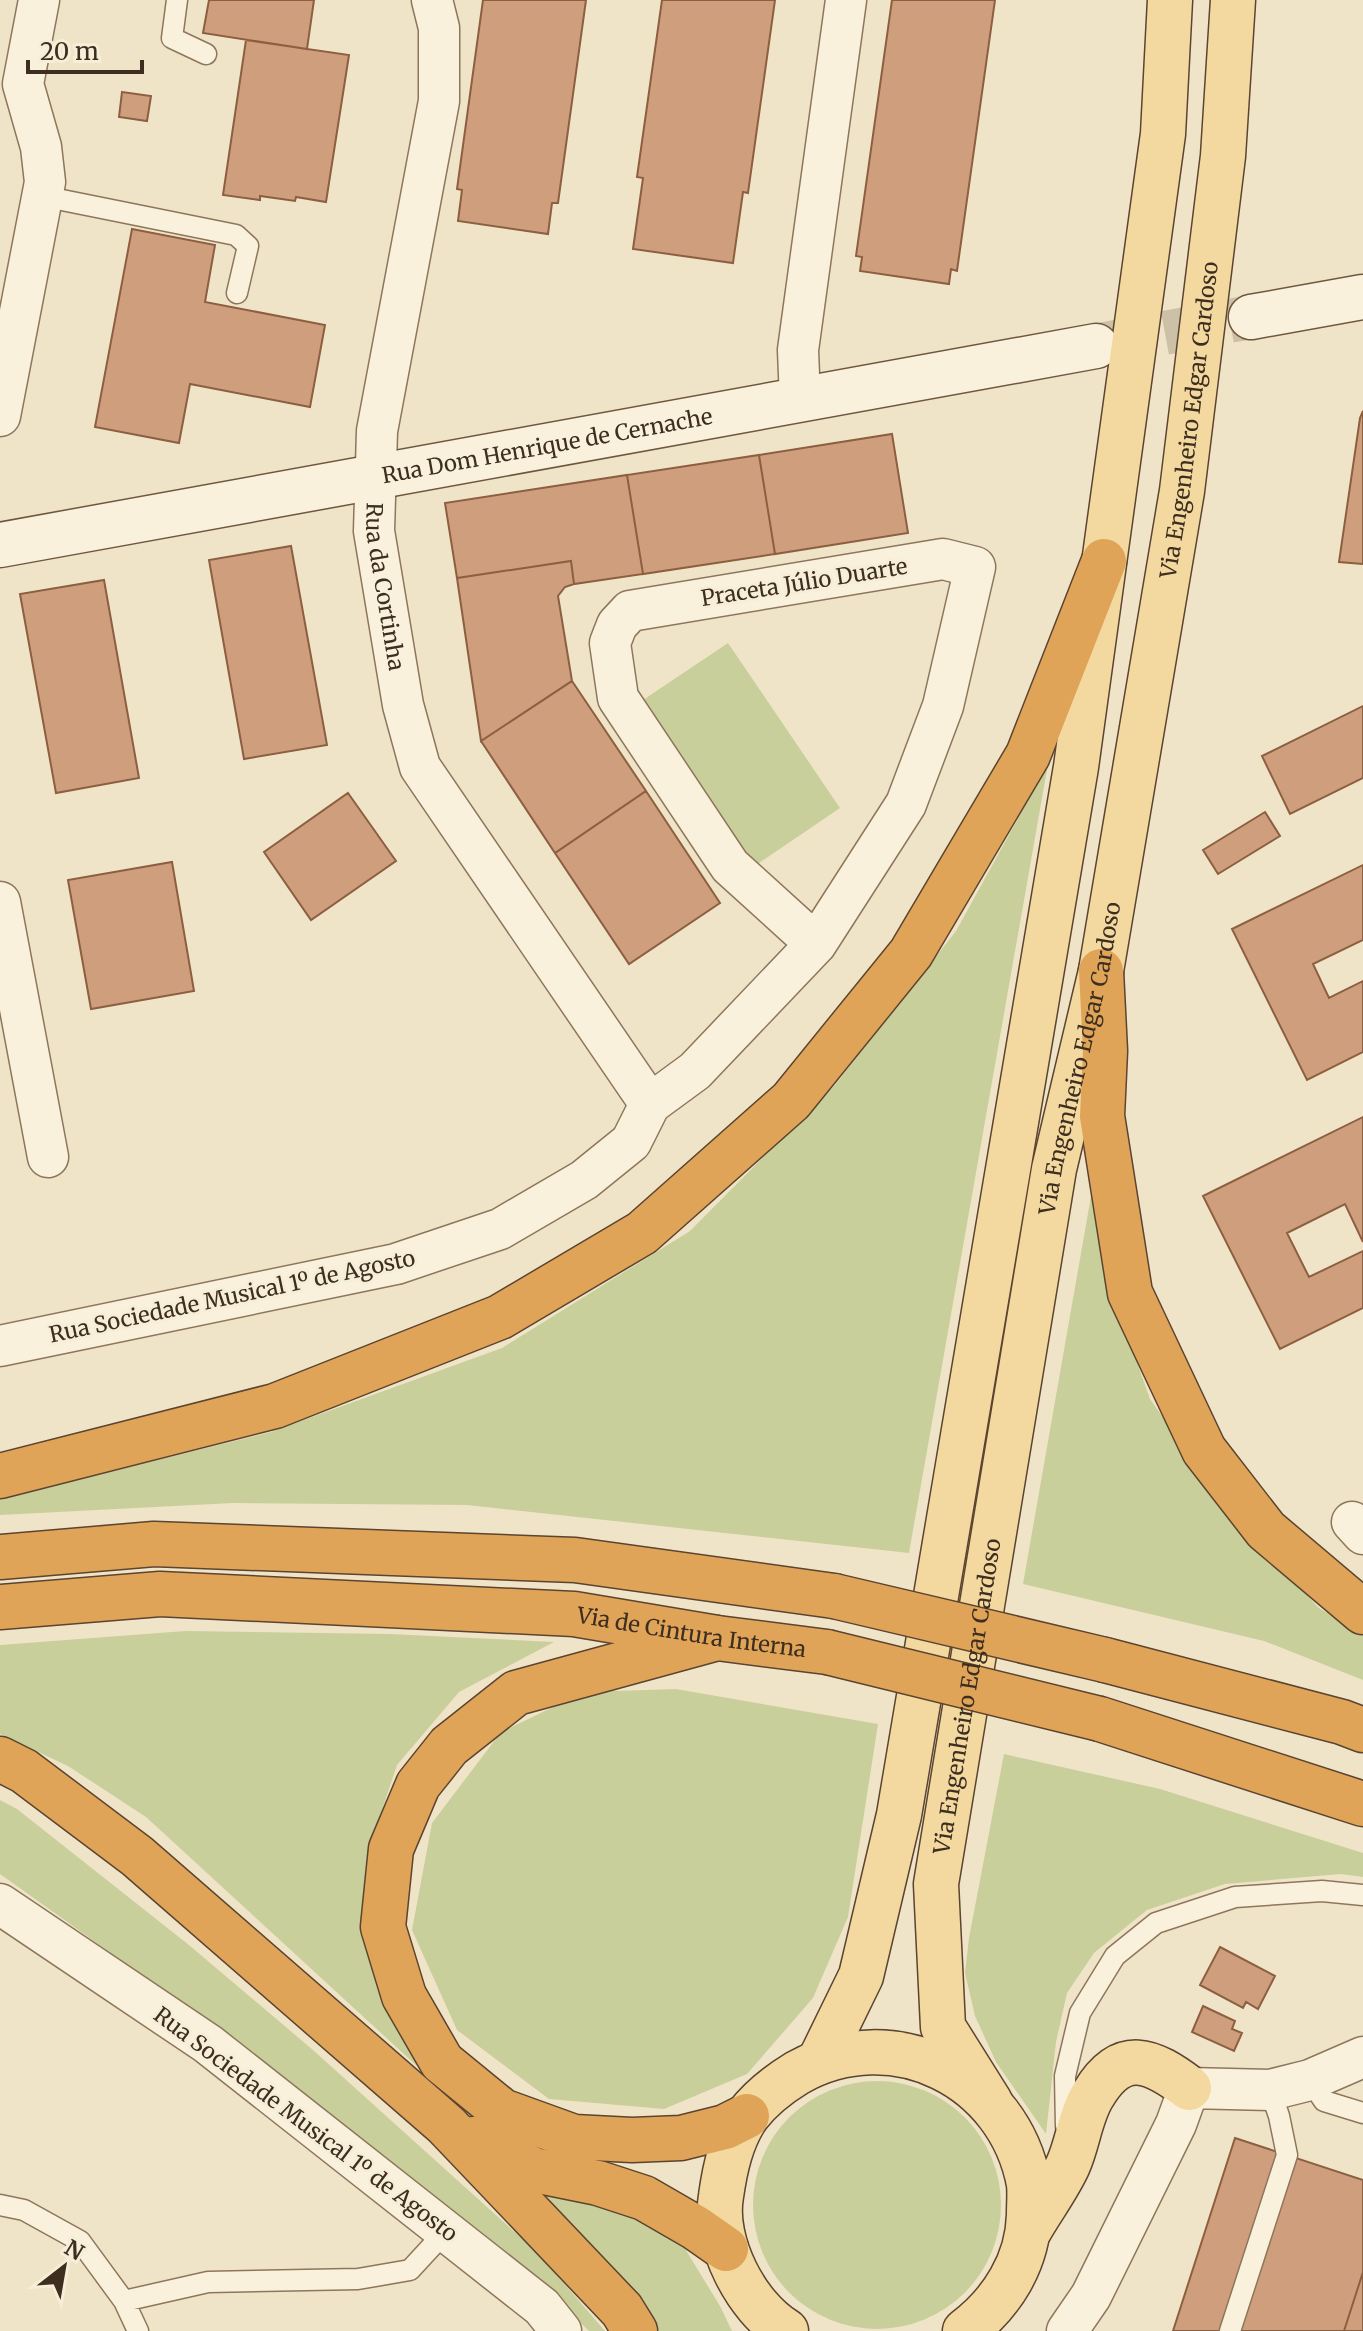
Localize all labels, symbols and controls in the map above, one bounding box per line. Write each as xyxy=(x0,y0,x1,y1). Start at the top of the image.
scale bar xyxy=(28,24,142,74)
text: 20 m xyxy=(40,36,99,67)
street label: Via Engenheiro Edgar Cardoso xyxy=(1153,260,1224,581)
street label: Rua Dom Henrique de Cernache xyxy=(380,402,715,489)
street label: Rua da Cortinha xyxy=(360,502,411,673)
street label: Praceta Júlio Duarte xyxy=(699,552,909,612)
street label: Via Engenheiro Edgar Cardoso xyxy=(1033,900,1126,1218)
street label: Rua Sociedade Musical 1º de Agosto xyxy=(46,1243,418,1349)
street label: Via Engenheiro Edgar Cardoso xyxy=(927,1536,1007,1857)
street label: Via de Cintura Interna xyxy=(574,1601,808,1663)
street label: Rua Sociedade Musical 1º de Agosto xyxy=(148,2000,464,2248)
north arrow xyxy=(24,2227,104,2307)
text: N xyxy=(60,2233,89,2267)

